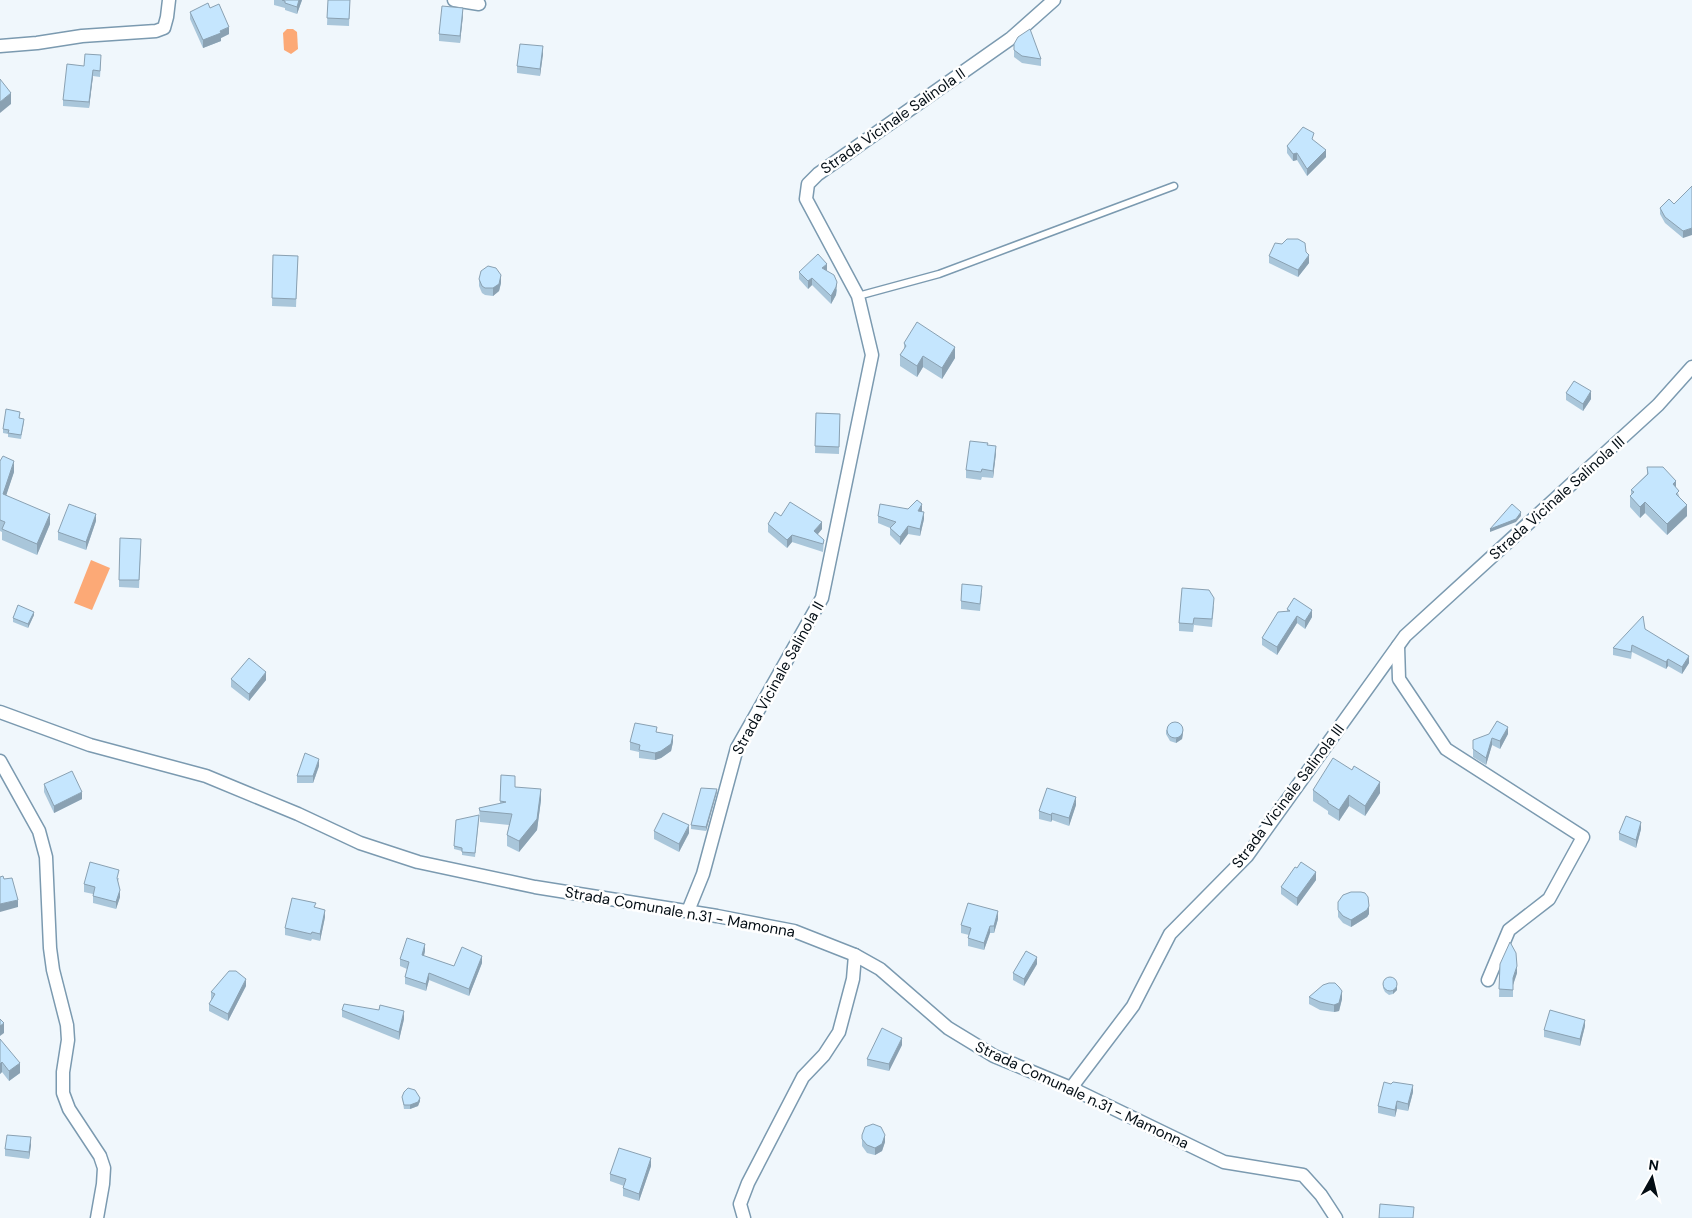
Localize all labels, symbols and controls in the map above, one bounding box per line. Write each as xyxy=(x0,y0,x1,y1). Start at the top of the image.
street label: Strada Vicinale Salinola II xyxy=(817,63,969,179)
street label: Strada Vicinale Salinola III xyxy=(1485,432,1629,564)
street label: Strada Vicinale Salinola II xyxy=(728,598,828,758)
street label: Strada Vicinale Salinola III xyxy=(1227,720,1349,872)
street label: Strada Comunale n.31 - Mamonna xyxy=(563,882,797,942)
street label: Strada Comunale n.31 - Mamonna xyxy=(972,1037,1192,1153)
north arrow xyxy=(1627,1153,1677,1203)
text: N xyxy=(1647,1156,1660,1175)

